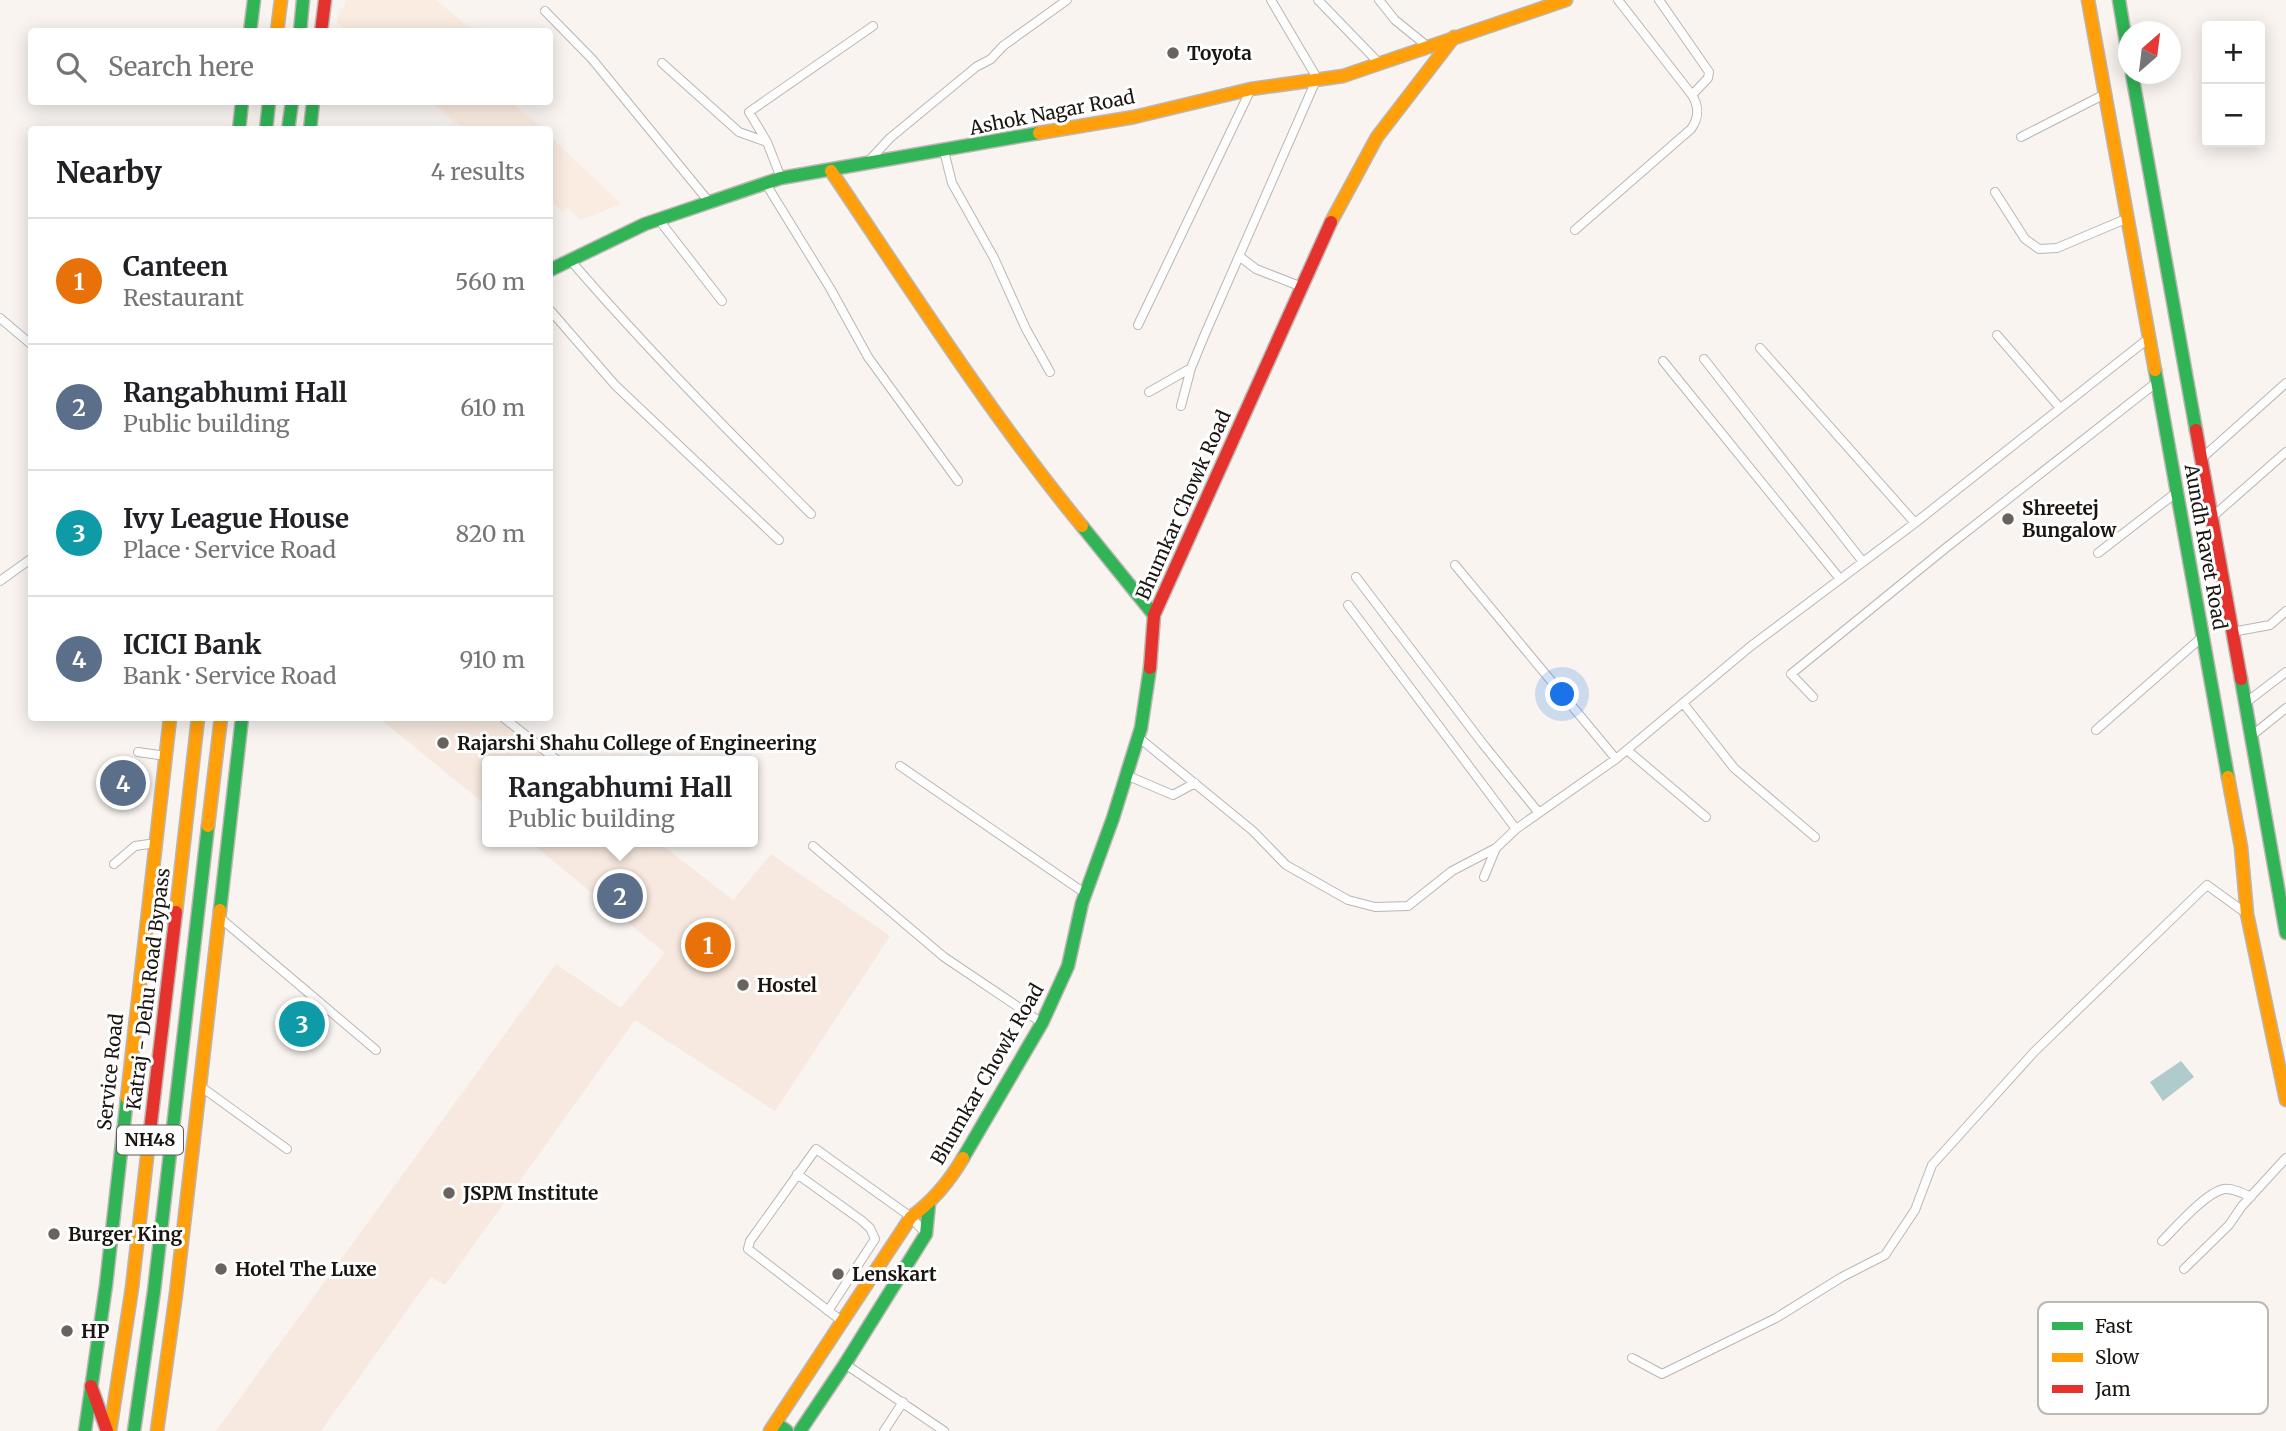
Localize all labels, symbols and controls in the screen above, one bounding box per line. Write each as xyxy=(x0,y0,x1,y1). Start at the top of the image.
north arrow xyxy=(2118,21,2181,84)
map controls xyxy=(2202,21,2265,147)
button: + xyxy=(2202,21,2265,84)
search box xyxy=(28,28,553,105)
place label: Toyota xyxy=(1187,41,1252,65)
marker: Toyota xyxy=(1165,45,1181,61)
icon: search xyxy=(52,48,90,86)
text: Search here xyxy=(108,50,254,83)
street label: Ashok Nagar Road xyxy=(966,84,1137,140)
button: − xyxy=(2202,84,2265,147)
text: Nearby xyxy=(56,153,162,191)
text: 4 results xyxy=(431,157,525,186)
text: Canteen xyxy=(123,250,228,283)
text: 1 xyxy=(74,267,84,296)
text: 560 m xyxy=(455,267,525,296)
text: Restaurant xyxy=(123,283,244,312)
text: Rangabhumi Hall xyxy=(123,376,347,409)
text: 2 xyxy=(72,393,86,422)
text: 610 m xyxy=(460,393,525,422)
street label: Bhumkar Chowk Road xyxy=(1130,406,1236,604)
text: Public building xyxy=(123,409,290,438)
street label: Aundh Ravet Road xyxy=(2179,461,2232,632)
place label: Shreetej Bungalow xyxy=(2022,496,2117,542)
text: Ivy League House xyxy=(123,502,349,535)
marker: Shreetej Bungalow xyxy=(2000,511,2016,527)
text: 3 xyxy=(72,519,86,548)
text: 820 m xyxy=(455,519,525,548)
text: Place · Service Road xyxy=(123,535,336,564)
text: ICICI Bank xyxy=(123,628,261,661)
text: 4 xyxy=(72,645,86,674)
text: 910 m xyxy=(459,645,525,674)
text: Bank · Service Road xyxy=(123,661,337,690)
your location xyxy=(1545,677,1579,711)
place label: Rajarshi Shahu College of Engineering xyxy=(457,731,817,755)
marker: Rajarshi Shahu College of Engineering xyxy=(435,735,451,751)
popup xyxy=(482,756,758,847)
pin: 4 xyxy=(100,757,146,809)
text: Rangabhumi Hall xyxy=(508,771,732,804)
text: Public building xyxy=(508,804,675,833)
street label: Katraj - Dehu Road Bypass xyxy=(121,867,175,1111)
pin: 2 xyxy=(597,870,643,922)
pin: 1 xyxy=(685,919,731,971)
place label: Hostel xyxy=(757,973,817,997)
marker: Hostel xyxy=(735,977,751,993)
street label: Bhumkar Chowk Road xyxy=(925,979,1049,1169)
pin: 3 xyxy=(279,998,325,1050)
street label: Service Road xyxy=(92,1012,128,1132)
road number: NH48 xyxy=(117,1126,183,1154)
place label: JSPM Institute xyxy=(462,1181,598,1205)
marker: JSPM Institute xyxy=(441,1185,457,1201)
place label: Burger King xyxy=(68,1222,182,1246)
marker: Burger King xyxy=(46,1226,62,1242)
place label: Hotel The Luxe xyxy=(235,1257,377,1281)
marker: Hotel The Luxe xyxy=(213,1261,229,1277)
place label: Lenskart xyxy=(852,1262,937,1286)
marker: Lenskart xyxy=(830,1266,846,1282)
legend xyxy=(2038,1302,2268,1414)
text: Fast xyxy=(2095,1314,2133,1338)
place label: HP xyxy=(81,1319,110,1343)
marker: HP xyxy=(59,1323,75,1339)
text: Slow xyxy=(2095,1345,2140,1369)
text: Jam xyxy=(2094,1377,2131,1401)

